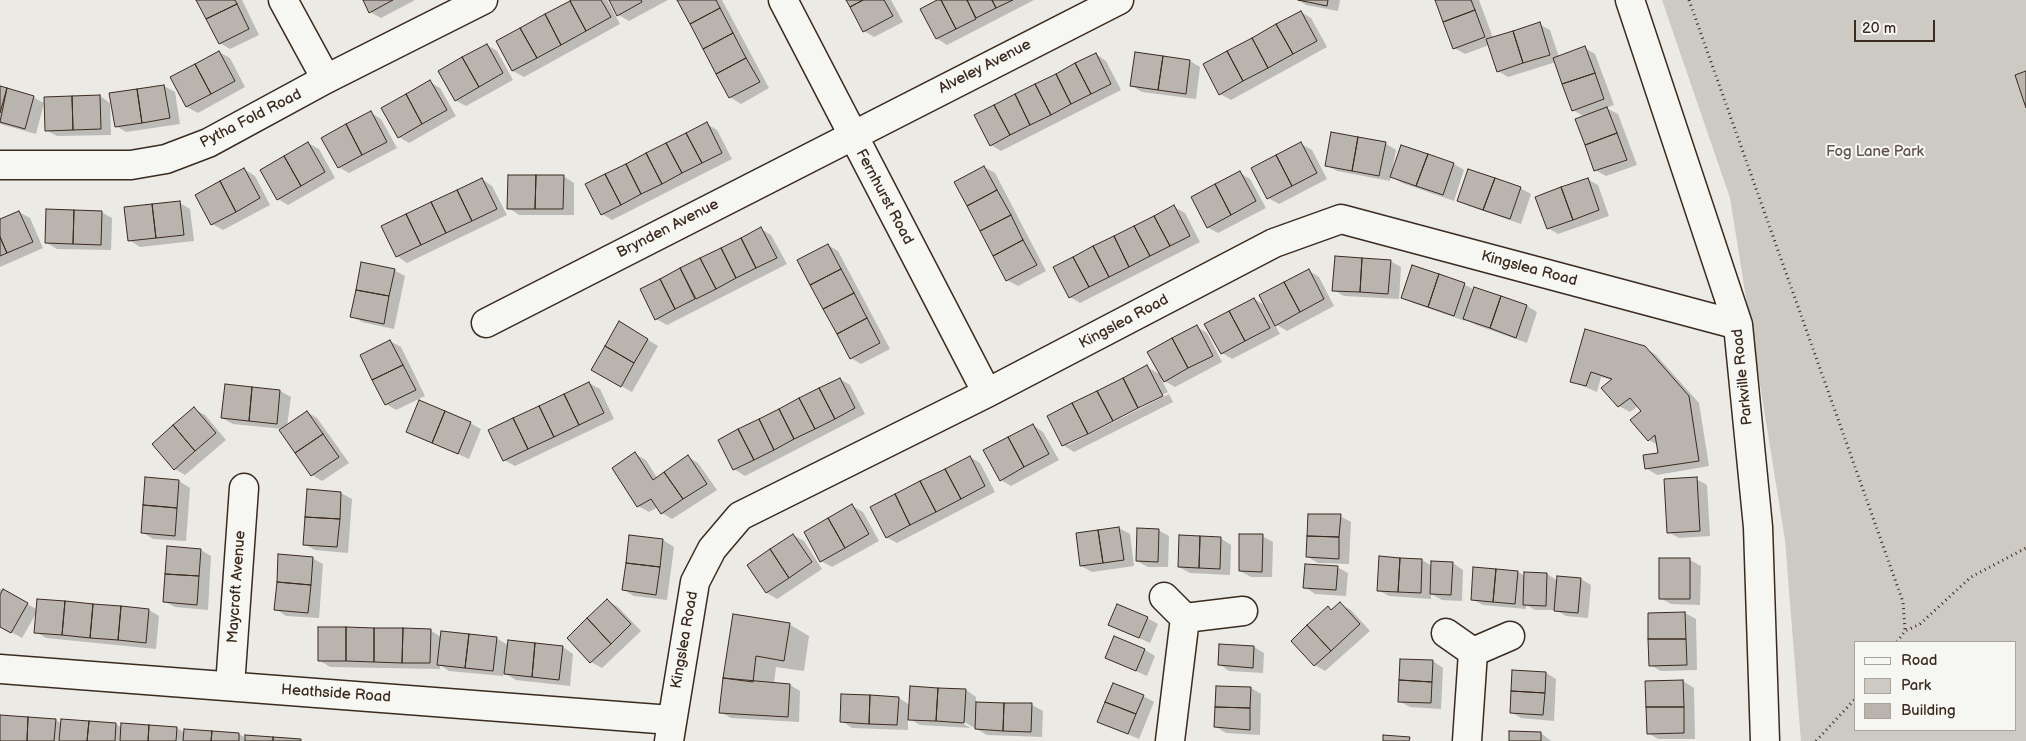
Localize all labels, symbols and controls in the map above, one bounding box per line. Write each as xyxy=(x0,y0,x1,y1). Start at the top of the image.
scale bar xyxy=(1856,10,1937,42)
text: 20 m xyxy=(1862,19,1896,38)
street label: Alveley Avenue xyxy=(936,36,1034,98)
street label: Pytha Fold Road xyxy=(197,86,305,152)
park label: Fog Lane Park xyxy=(1826,143,1924,161)
street label: Fernhurst Road xyxy=(851,146,917,248)
street label: Brynden Avenue xyxy=(614,196,722,262)
street label: Kingslea Road xyxy=(1479,248,1579,290)
street label: Kingslea Road xyxy=(1076,291,1172,353)
street label: Parkville Road xyxy=(1729,328,1757,426)
street label: Maycroft Avenue xyxy=(224,530,250,644)
street label: Kingslea Road xyxy=(668,590,702,690)
legend xyxy=(1854,641,2016,731)
text: Road xyxy=(1901,651,1937,670)
text: Park xyxy=(1901,676,1931,695)
street label: Heathside Road xyxy=(281,681,391,707)
text: Building xyxy=(1901,701,1956,720)

